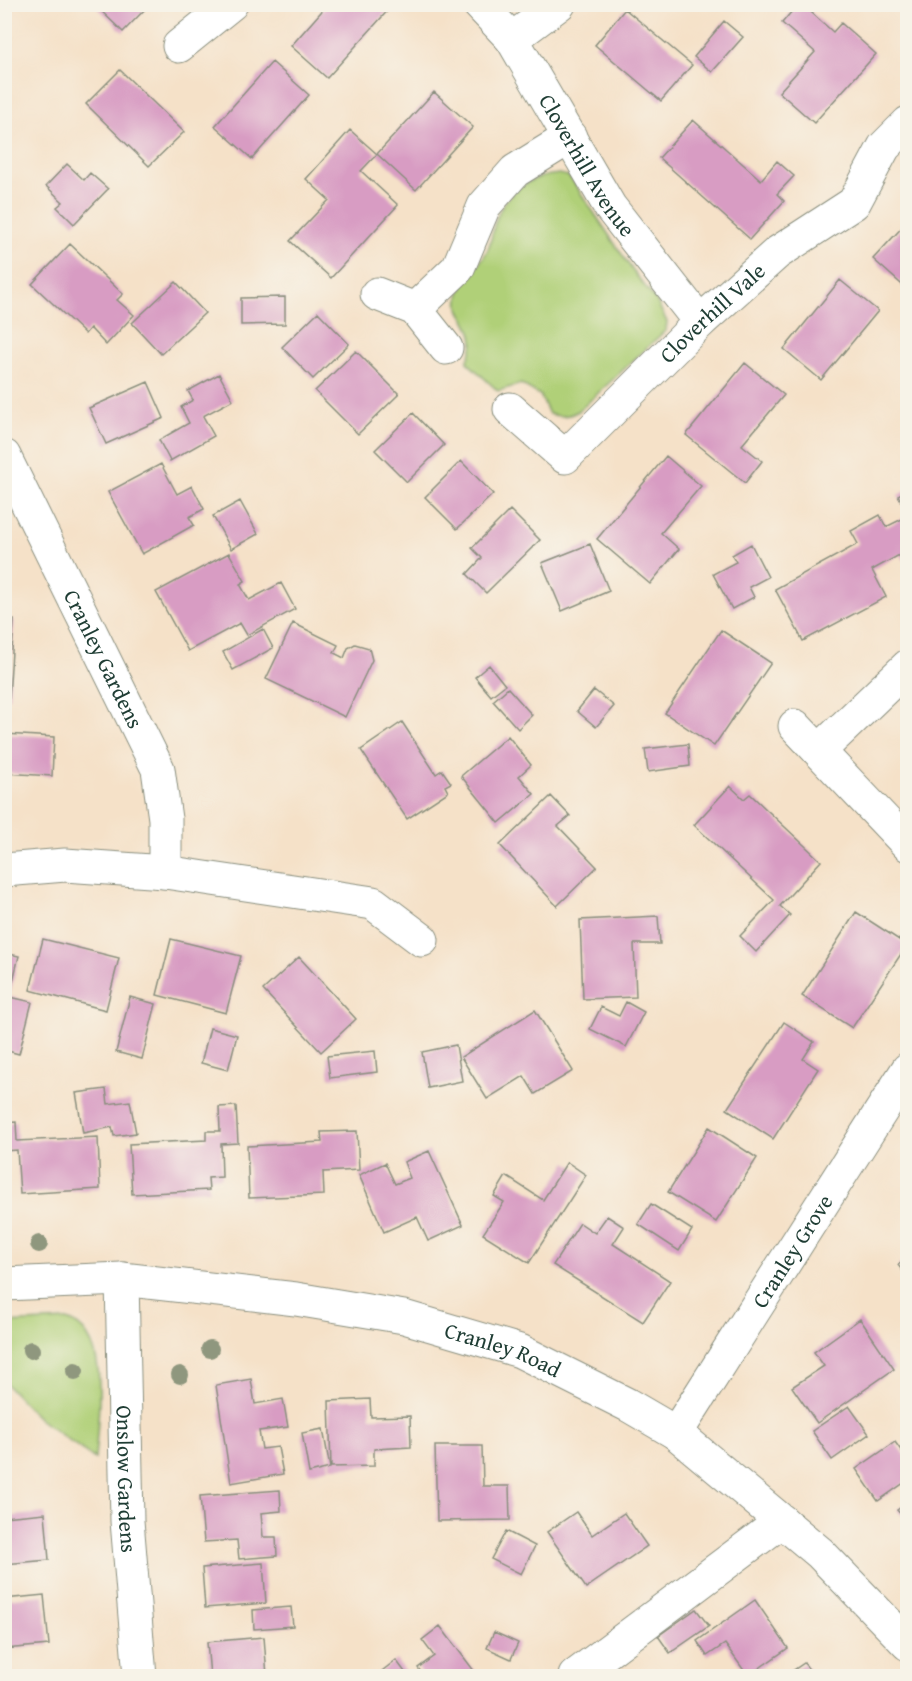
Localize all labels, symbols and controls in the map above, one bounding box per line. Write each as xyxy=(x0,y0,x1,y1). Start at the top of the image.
street label: Cloverhill Avenue xyxy=(531,88,643,243)
street label: Cloverhill Vale xyxy=(652,255,772,370)
street label: Cranley Gardens xyxy=(56,584,152,734)
street label: Cranley Grove xyxy=(744,1188,840,1314)
street label: Cranley Road xyxy=(441,1314,567,1385)
street label: Onslow Gardens xyxy=(109,1405,146,1554)

